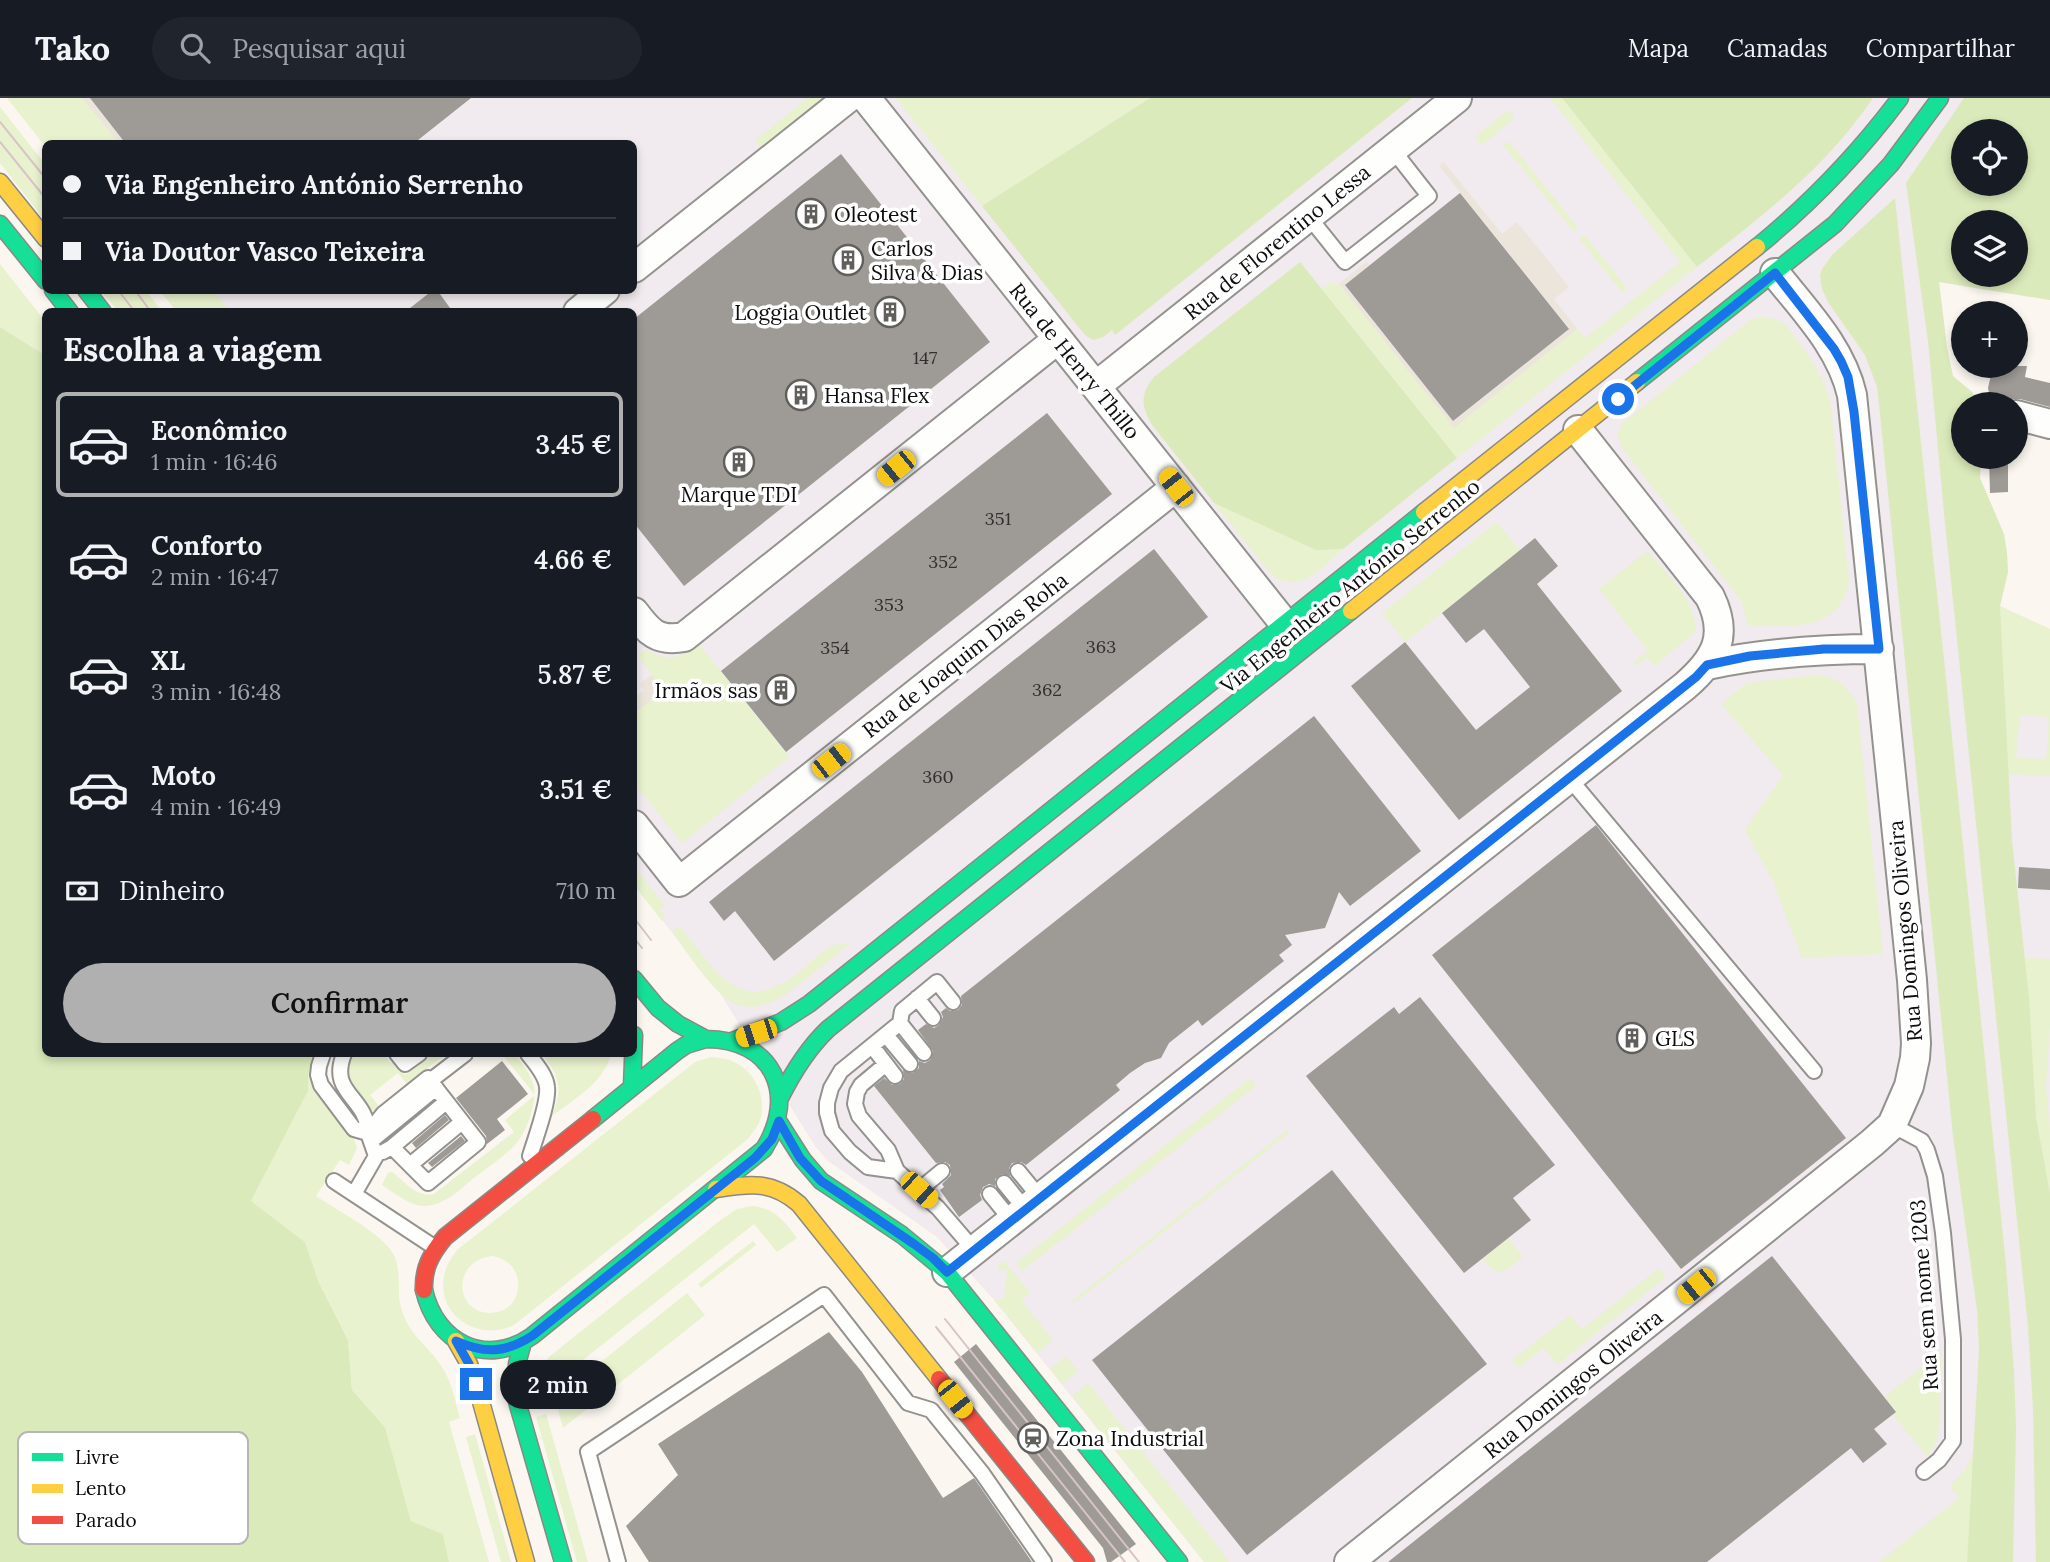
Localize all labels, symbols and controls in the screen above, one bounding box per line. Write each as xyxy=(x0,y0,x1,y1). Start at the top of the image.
search box xyxy=(152,17,642,80)
text: Tako xyxy=(35,27,110,69)
icon: search xyxy=(176,29,214,67)
text: Pesquisar aqui xyxy=(232,32,406,65)
text: Mapa xyxy=(1628,33,1689,64)
text: Camadas xyxy=(1727,33,1828,64)
text: Compartilhar xyxy=(1866,33,2015,64)
map controls xyxy=(1951,119,2028,469)
button: locate xyxy=(1951,119,2028,196)
street label: Rua de Florentino Lessa xyxy=(1178,158,1376,326)
text: Via Engenheiro António Serrenho xyxy=(105,168,523,201)
building icon: Oleotest xyxy=(794,197,828,231)
place label: Oleotest xyxy=(834,201,918,228)
button: layers xyxy=(1951,210,2028,287)
text: Via Doutor Vasco Teixeira xyxy=(105,235,425,268)
place label: Carlos Silva & Dias xyxy=(871,235,983,286)
building icon: Carlos Silva & Dias xyxy=(831,243,865,277)
street label: Rua de Henry Thillo xyxy=(1004,277,1146,445)
building icon: Loggia Outlet xyxy=(873,295,907,329)
place label: Loggia Outlet xyxy=(734,299,868,326)
button: + xyxy=(1951,301,2028,378)
text: Escolha a viagem xyxy=(63,329,322,370)
house number: 147 xyxy=(913,346,937,369)
building icon: Hansa Flex xyxy=(784,378,818,412)
place label: Hansa Flex xyxy=(824,382,930,409)
route start xyxy=(1602,383,1634,415)
button: − xyxy=(1951,392,2028,469)
icon: car xyxy=(67,413,130,476)
text: Econômico xyxy=(151,414,287,447)
text: 3.45 € xyxy=(536,428,612,461)
building icon: Marque TDI xyxy=(722,445,756,479)
text: 1 min · 16:46 xyxy=(151,447,277,476)
car xyxy=(874,447,919,489)
car xyxy=(1155,464,1198,510)
street label: Via Engenheiro António Serrenho xyxy=(1214,473,1485,700)
place label: Marque TDI xyxy=(681,481,797,508)
house number: 351 xyxy=(985,507,1011,530)
icon: car xyxy=(67,528,130,591)
text: Conforto xyxy=(151,529,262,562)
text: 4.66 € xyxy=(534,543,612,576)
house number: 352 xyxy=(928,550,958,573)
text: 2 min · 16:47 xyxy=(151,562,279,591)
street label: Rua de Joaquim Dias Roha xyxy=(857,566,1073,744)
house number: 353 xyxy=(874,593,904,616)
house number: 363 xyxy=(1086,635,1116,658)
house number: 354 xyxy=(820,636,850,659)
icon: car xyxy=(67,643,130,706)
text: XL xyxy=(151,644,185,677)
text: 5.87 € xyxy=(537,658,612,691)
building icon: Irmãos sas xyxy=(764,673,798,707)
text: 3 min · 16:48 xyxy=(151,677,282,706)
place label: Irmãos sas xyxy=(655,677,758,704)
house number: 362 xyxy=(1032,678,1062,701)
car xyxy=(808,740,855,782)
icon: car xyxy=(67,758,130,821)
text: Moto xyxy=(151,759,216,792)
house number: 360 xyxy=(922,765,954,788)
text: 3.51 € xyxy=(540,773,612,806)
text: 4 min · 16:49 xyxy=(151,792,282,821)
street label: Rua Domingos Oliveira xyxy=(1882,819,1928,1043)
icon: cash xyxy=(63,872,101,910)
text: Dinheiro xyxy=(119,874,225,907)
text: 710 m xyxy=(556,876,616,905)
button: Confirmar xyxy=(63,963,616,1043)
car xyxy=(733,1017,780,1049)
building icon: GLS xyxy=(1615,1021,1649,1055)
place label: GLS xyxy=(1655,1025,1695,1052)
car xyxy=(897,1168,942,1212)
street label: Rua sem nome 1203 xyxy=(1904,1198,1944,1392)
car xyxy=(1674,1265,1719,1307)
street label: Rua Domingos Oliveira xyxy=(1478,1303,1668,1464)
callout: 2 min xyxy=(500,1360,616,1408)
route end xyxy=(460,1368,492,1400)
text: 2 min xyxy=(528,1370,588,1399)
car xyxy=(934,1376,977,1422)
station icon: Zona Industrial xyxy=(1016,1421,1050,1455)
place label: Zona Industrial xyxy=(1056,1425,1204,1452)
legend xyxy=(18,1432,248,1544)
text: Livre xyxy=(75,1445,119,1469)
text: Lento xyxy=(75,1476,126,1500)
text: Parado xyxy=(75,1508,137,1532)

